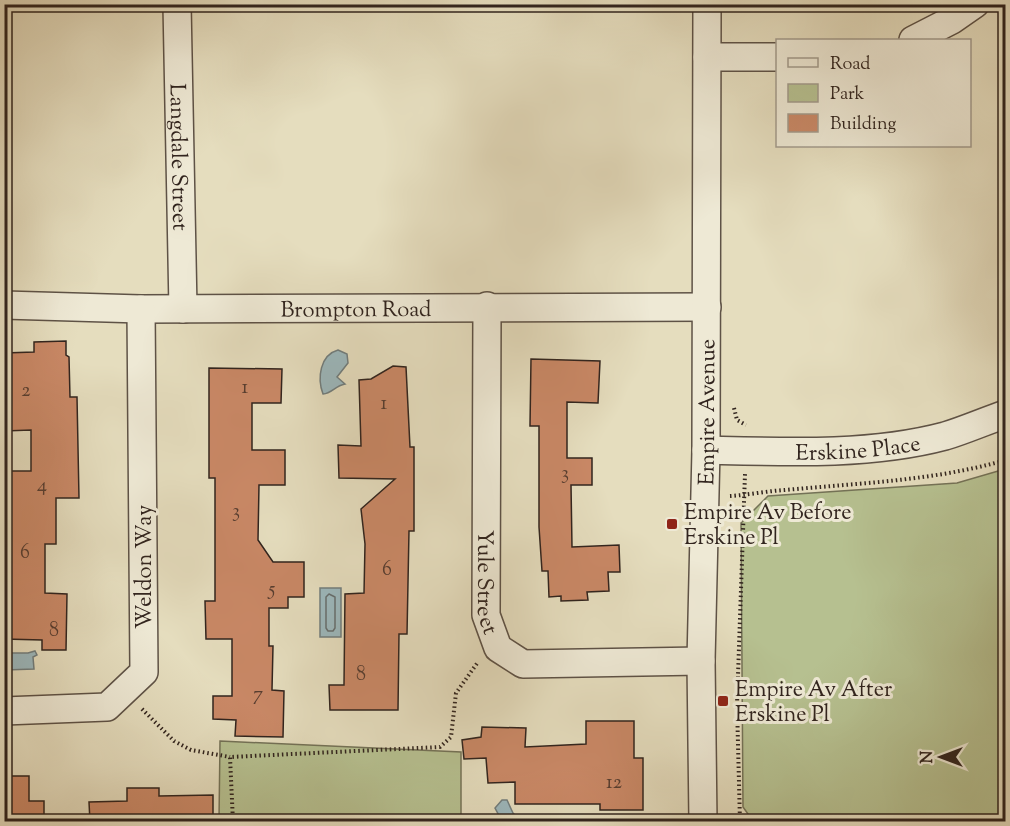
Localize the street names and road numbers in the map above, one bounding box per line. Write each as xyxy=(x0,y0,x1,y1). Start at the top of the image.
street label: Langdale Street xyxy=(160,83,194,231)
street label: Brompton Road xyxy=(280,295,432,328)
street label: Empire Avenue xyxy=(692,339,725,486)
street label: Erskine Place xyxy=(795,429,923,471)
street label: Weldon Way xyxy=(130,505,162,629)
street label: Yule Street xyxy=(467,530,505,640)

